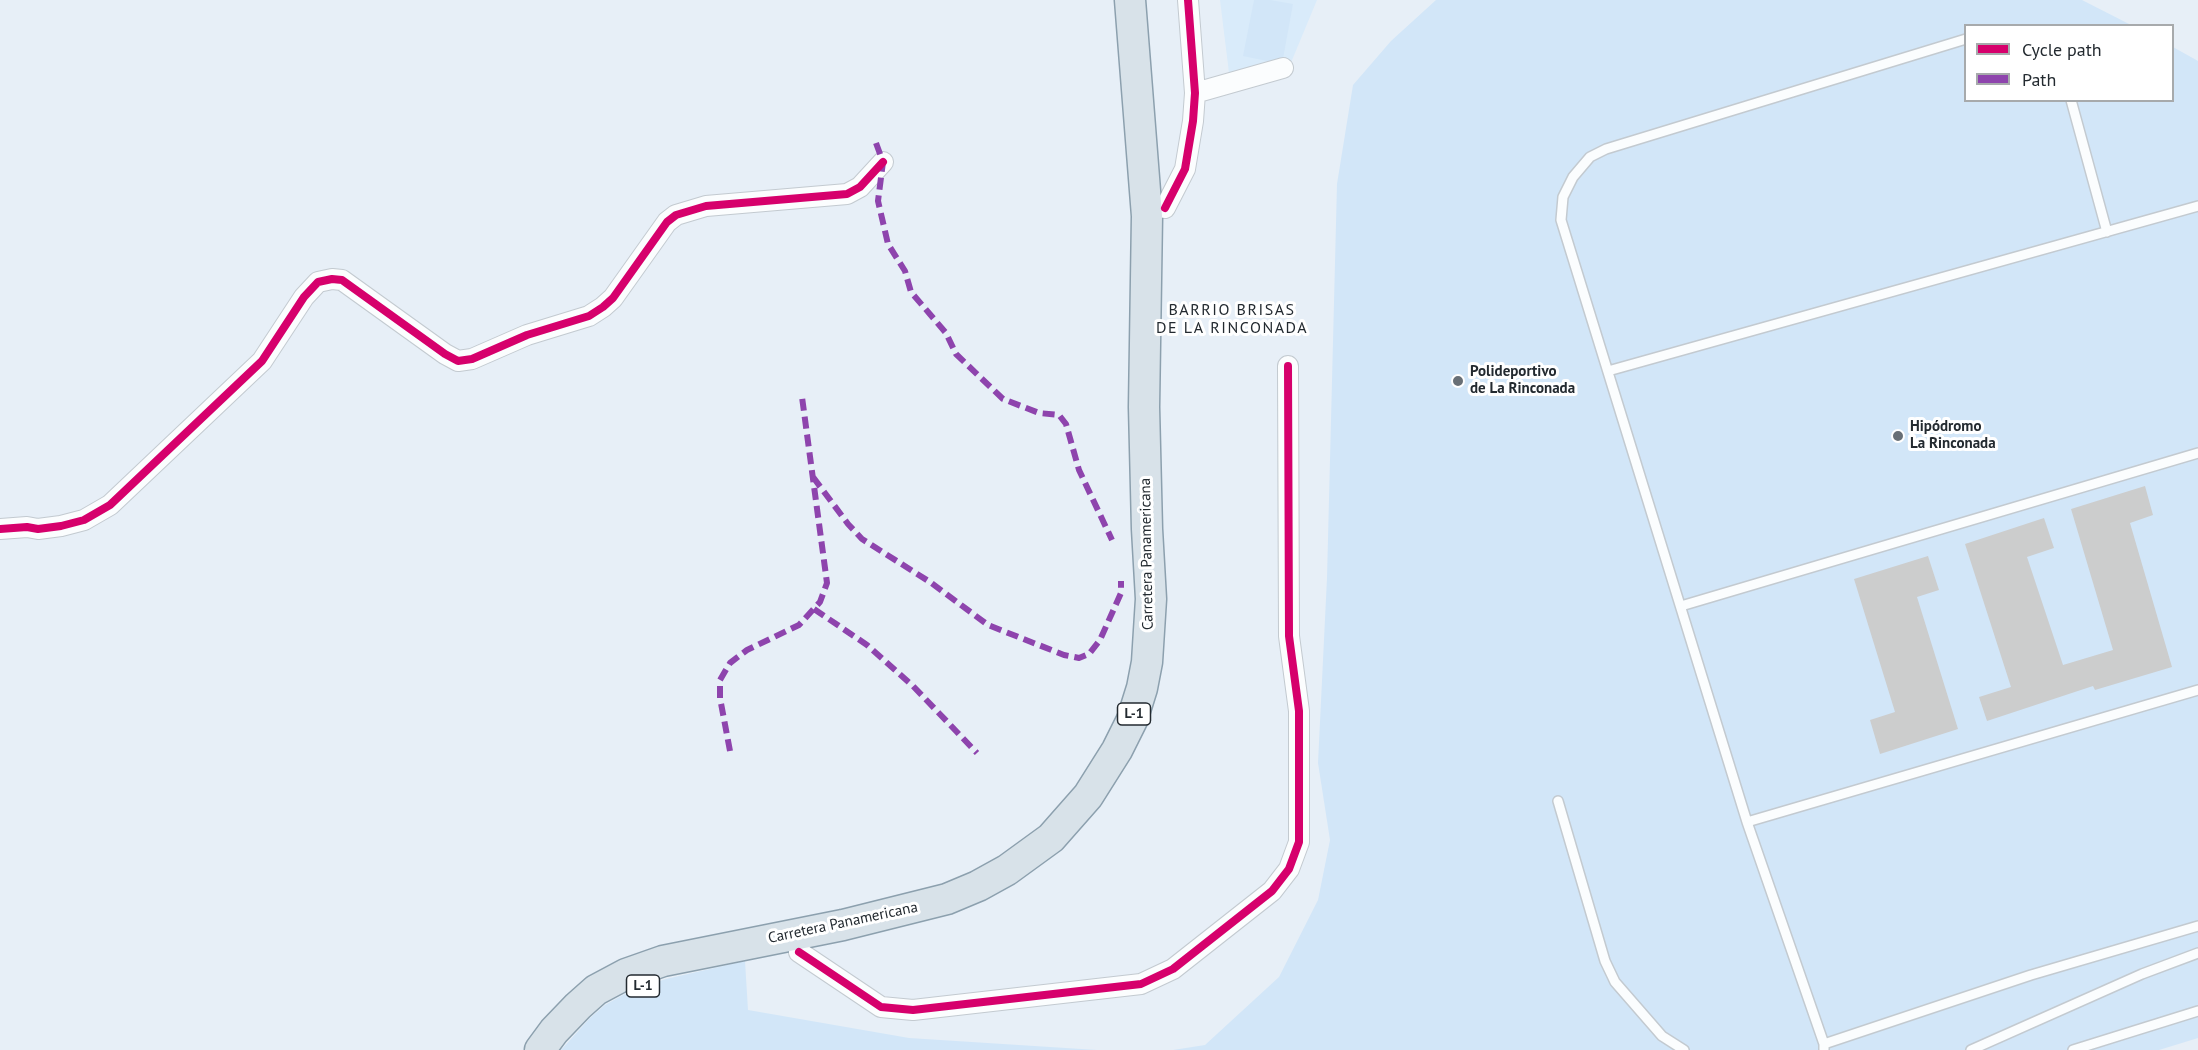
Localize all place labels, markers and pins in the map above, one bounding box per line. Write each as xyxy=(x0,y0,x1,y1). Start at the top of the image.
place label: Polideportivo de La Rinconada xyxy=(1470,363,1575,398)
marker: Polideportivo de La Rinconada xyxy=(1451,374,1465,388)
place label: Hipódromo La Rinconada xyxy=(1910,418,1996,453)
marker: Hipódromo La Rinconada xyxy=(1891,429,1905,443)

